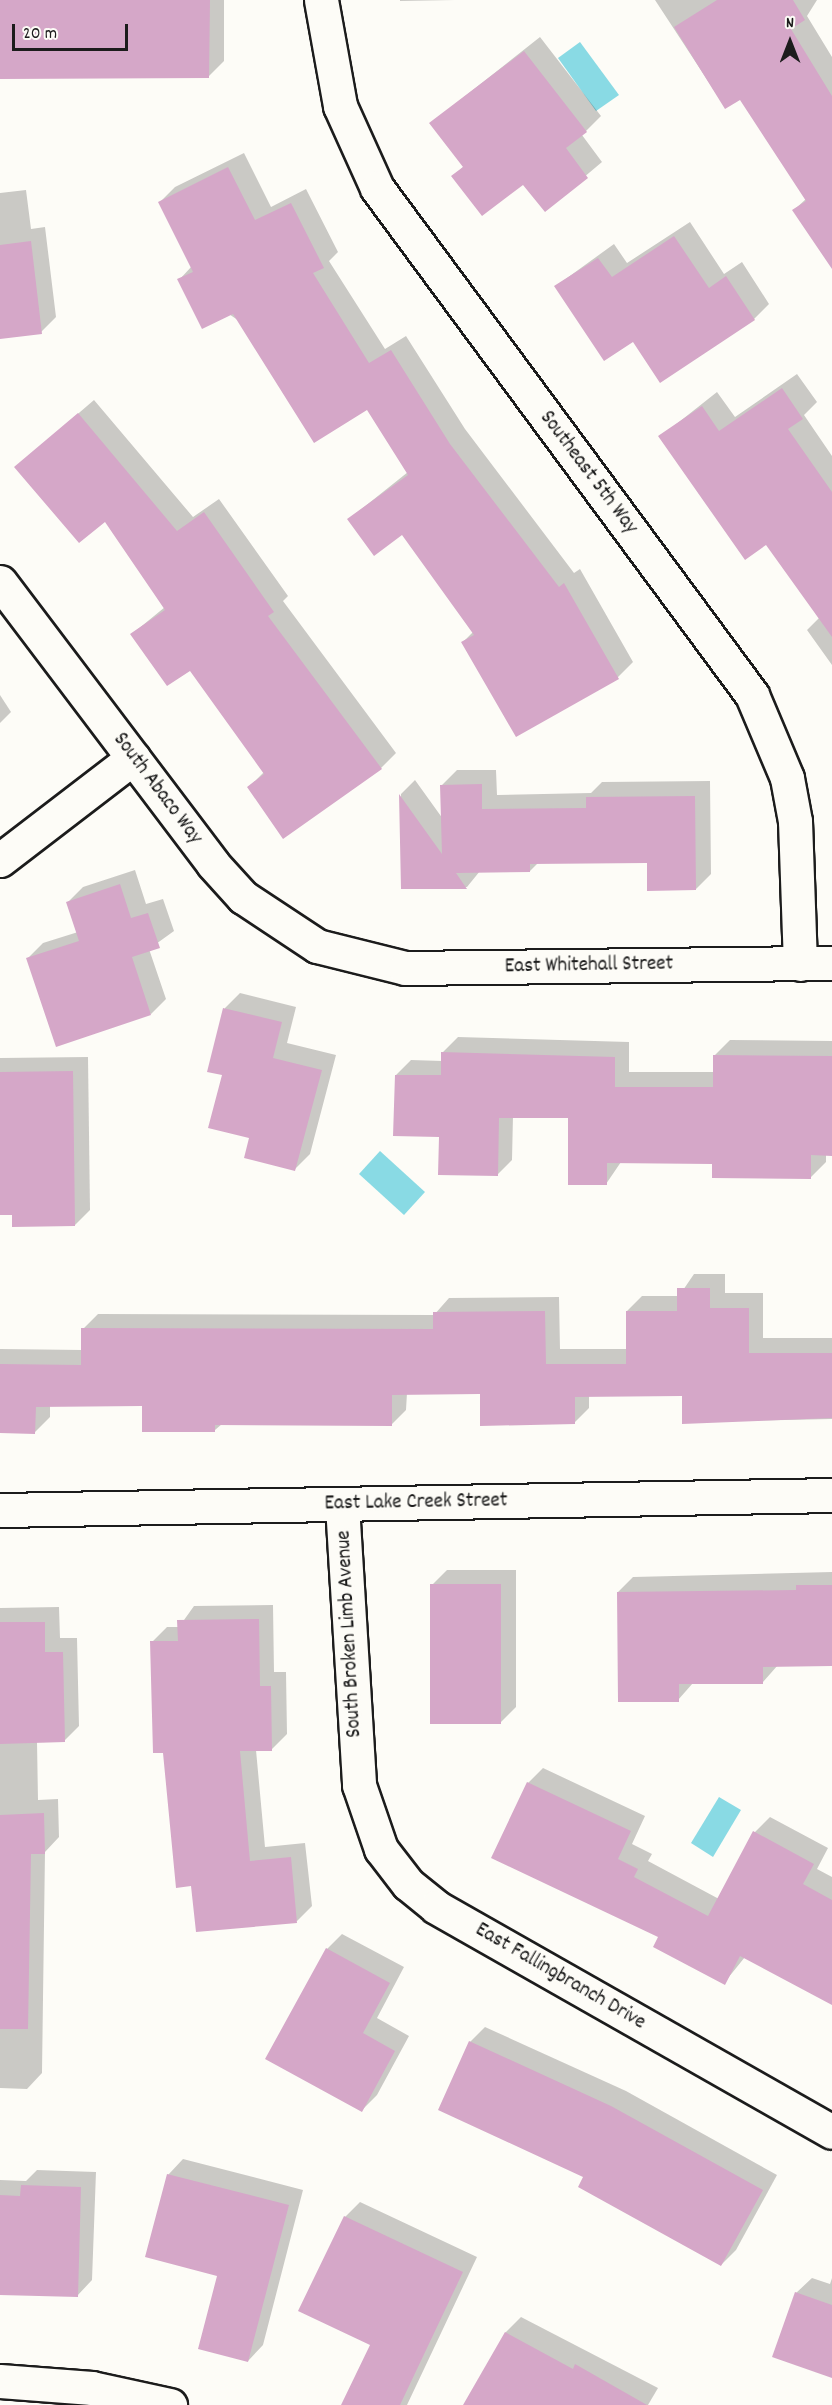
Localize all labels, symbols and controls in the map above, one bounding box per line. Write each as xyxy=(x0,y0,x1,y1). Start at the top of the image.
scale bar xyxy=(15,12,130,50)
north arrow xyxy=(760,12,820,72)
text: N xyxy=(786,12,794,35)
text: 20 m xyxy=(23,22,57,47)
street label: Southeast 5th Way xyxy=(533,406,643,540)
street label: South Abaco Way xyxy=(107,728,207,850)
street label: East Whitehall Street xyxy=(504,952,674,980)
street label: East Lake Creek Street xyxy=(324,1489,508,1517)
street label: South Broken Limb Avenue xyxy=(332,1530,368,1738)
street label: East Fallingbranch Drive xyxy=(470,1918,650,2036)

